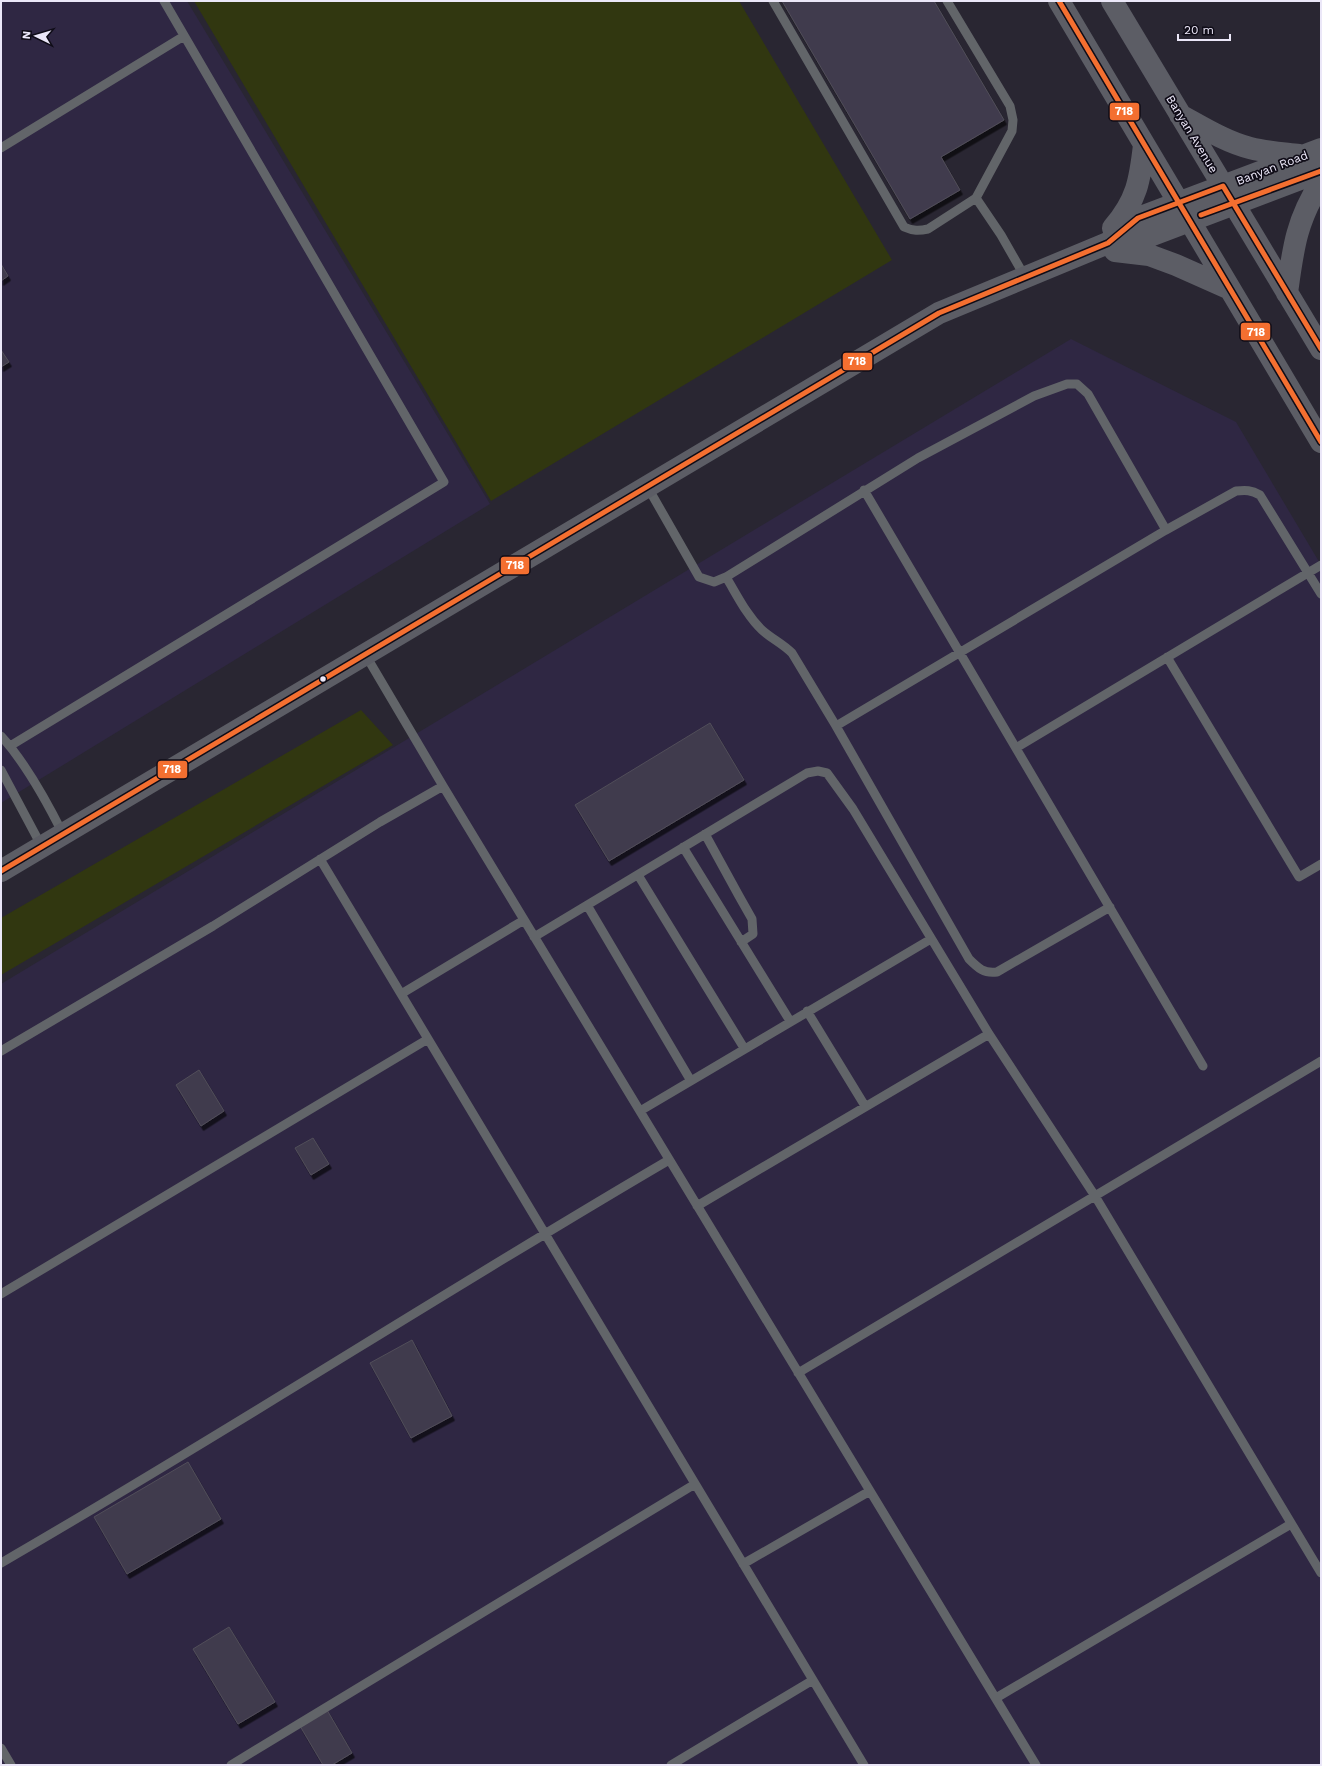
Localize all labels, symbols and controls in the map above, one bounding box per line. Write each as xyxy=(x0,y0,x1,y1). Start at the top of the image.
north arrow xyxy=(16,16,56,56)
scale bar xyxy=(1178,16,1230,42)
text: 20 m xyxy=(1184,23,1214,37)
text: N xyxy=(20,31,33,40)
street label: Banyan Avenue xyxy=(1163,93,1221,175)
line badge: 718 xyxy=(1109,102,1140,121)
text: 718 xyxy=(1115,105,1133,118)
street label: Banyan Road xyxy=(1234,148,1310,188)
line badge: 718 xyxy=(1240,322,1271,341)
text: 718 xyxy=(1247,326,1265,339)
line badge: 718 xyxy=(842,352,873,371)
text: 718 xyxy=(848,355,866,368)
line badge: 718 xyxy=(500,556,530,575)
text: 718 xyxy=(506,559,524,572)
unlabelled marker xyxy=(318,674,328,684)
line badge: 718 xyxy=(157,760,188,779)
text: 718 xyxy=(163,763,181,776)

